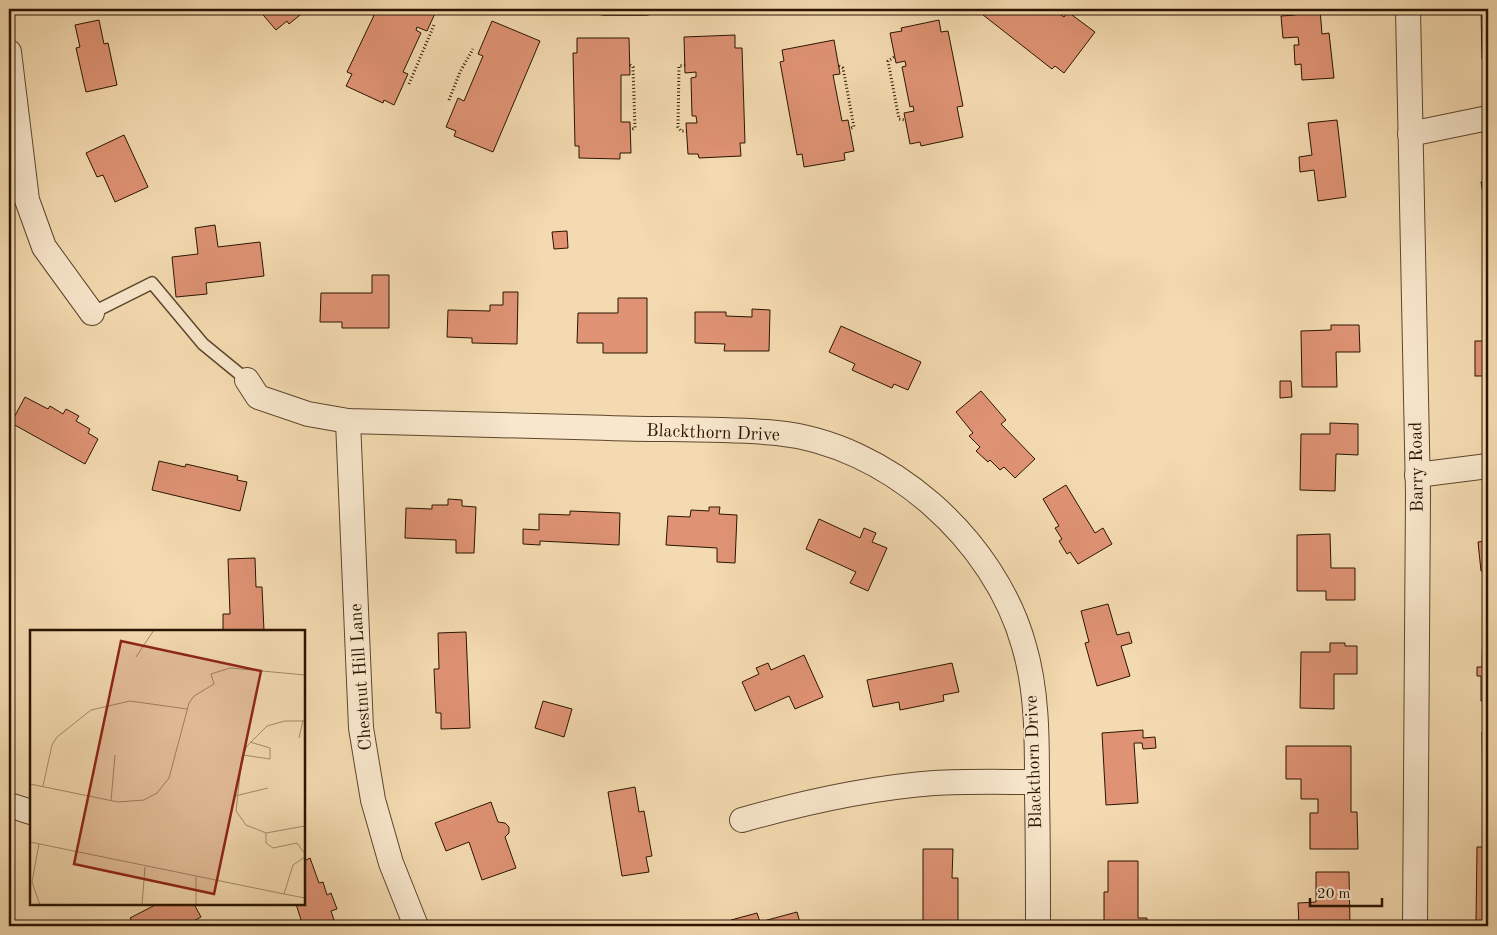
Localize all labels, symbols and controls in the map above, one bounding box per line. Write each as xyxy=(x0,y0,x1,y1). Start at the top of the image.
street label: Barry Road xyxy=(1407,421,1427,513)
street label: Blackthorn Drive xyxy=(646,422,780,444)
street label: Chestnut Hill Lane xyxy=(347,603,375,751)
inset map xyxy=(30,630,305,905)
street label: Blackthorn Drive xyxy=(1023,695,1045,829)
scale bar xyxy=(1310,875,1382,907)
text: 20 m xyxy=(1317,887,1351,902)

